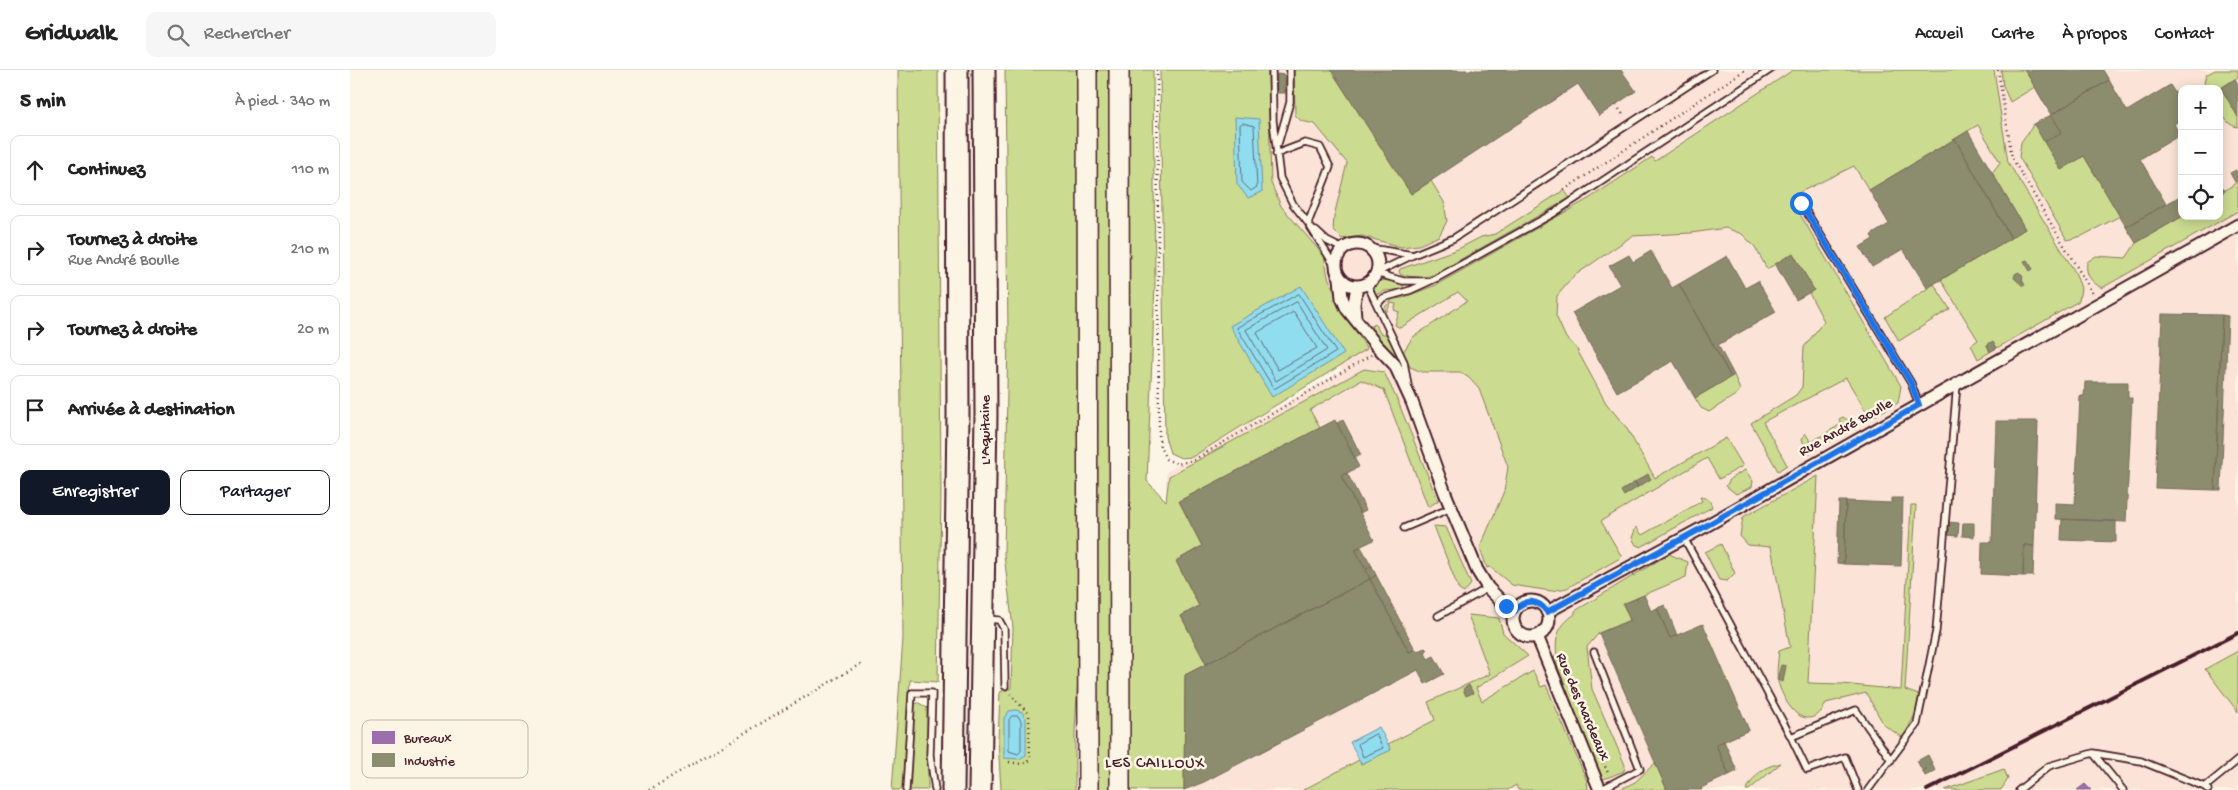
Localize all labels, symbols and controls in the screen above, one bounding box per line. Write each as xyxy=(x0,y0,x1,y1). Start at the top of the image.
search box xyxy=(146,12,496,57)
text: Gridwalk xyxy=(25,20,116,49)
icon: search xyxy=(164,21,192,49)
text: Rechercher xyxy=(204,23,290,46)
text: Accueil xyxy=(1915,24,1963,45)
text: Carte xyxy=(1991,24,2034,45)
text: À propos xyxy=(2062,24,2127,45)
text: Contact xyxy=(2155,24,2213,45)
map controls xyxy=(2178,85,2223,220)
button: + xyxy=(2178,85,2223,130)
text: 5 min xyxy=(20,90,65,115)
text: À pied · 340 m xyxy=(235,93,330,112)
button: − xyxy=(2178,130,2223,175)
icon: ahead xyxy=(21,156,49,184)
text: Continuez xyxy=(68,159,145,182)
text: 110 m xyxy=(292,161,329,180)
button: locate xyxy=(2178,175,2223,220)
route start xyxy=(1790,192,1813,215)
text: Tournez à droite xyxy=(68,229,197,252)
icon: right xyxy=(21,236,49,264)
text: 210 m xyxy=(290,241,329,260)
text: Rue André Boulle xyxy=(68,252,179,271)
icon: right xyxy=(21,316,49,344)
text: Tournez à droite xyxy=(68,319,197,342)
text: 20 m xyxy=(297,321,329,340)
street label: L'Aquitaine xyxy=(977,395,995,465)
street label: Rue André Boulle xyxy=(1796,395,1896,461)
icon: arrive xyxy=(21,396,49,424)
text: Arrivée à destination xyxy=(68,399,234,422)
button: Enregistrer xyxy=(20,470,170,515)
button: Partager xyxy=(180,470,330,515)
route end xyxy=(1495,595,1518,618)
street label: Rue des Mardeaux xyxy=(1551,650,1613,764)
legend xyxy=(362,720,528,778)
text: Bureaux xyxy=(403,731,452,748)
text: Industrie xyxy=(404,754,456,771)
district label: LES CAILLOUX xyxy=(1105,755,1205,774)

